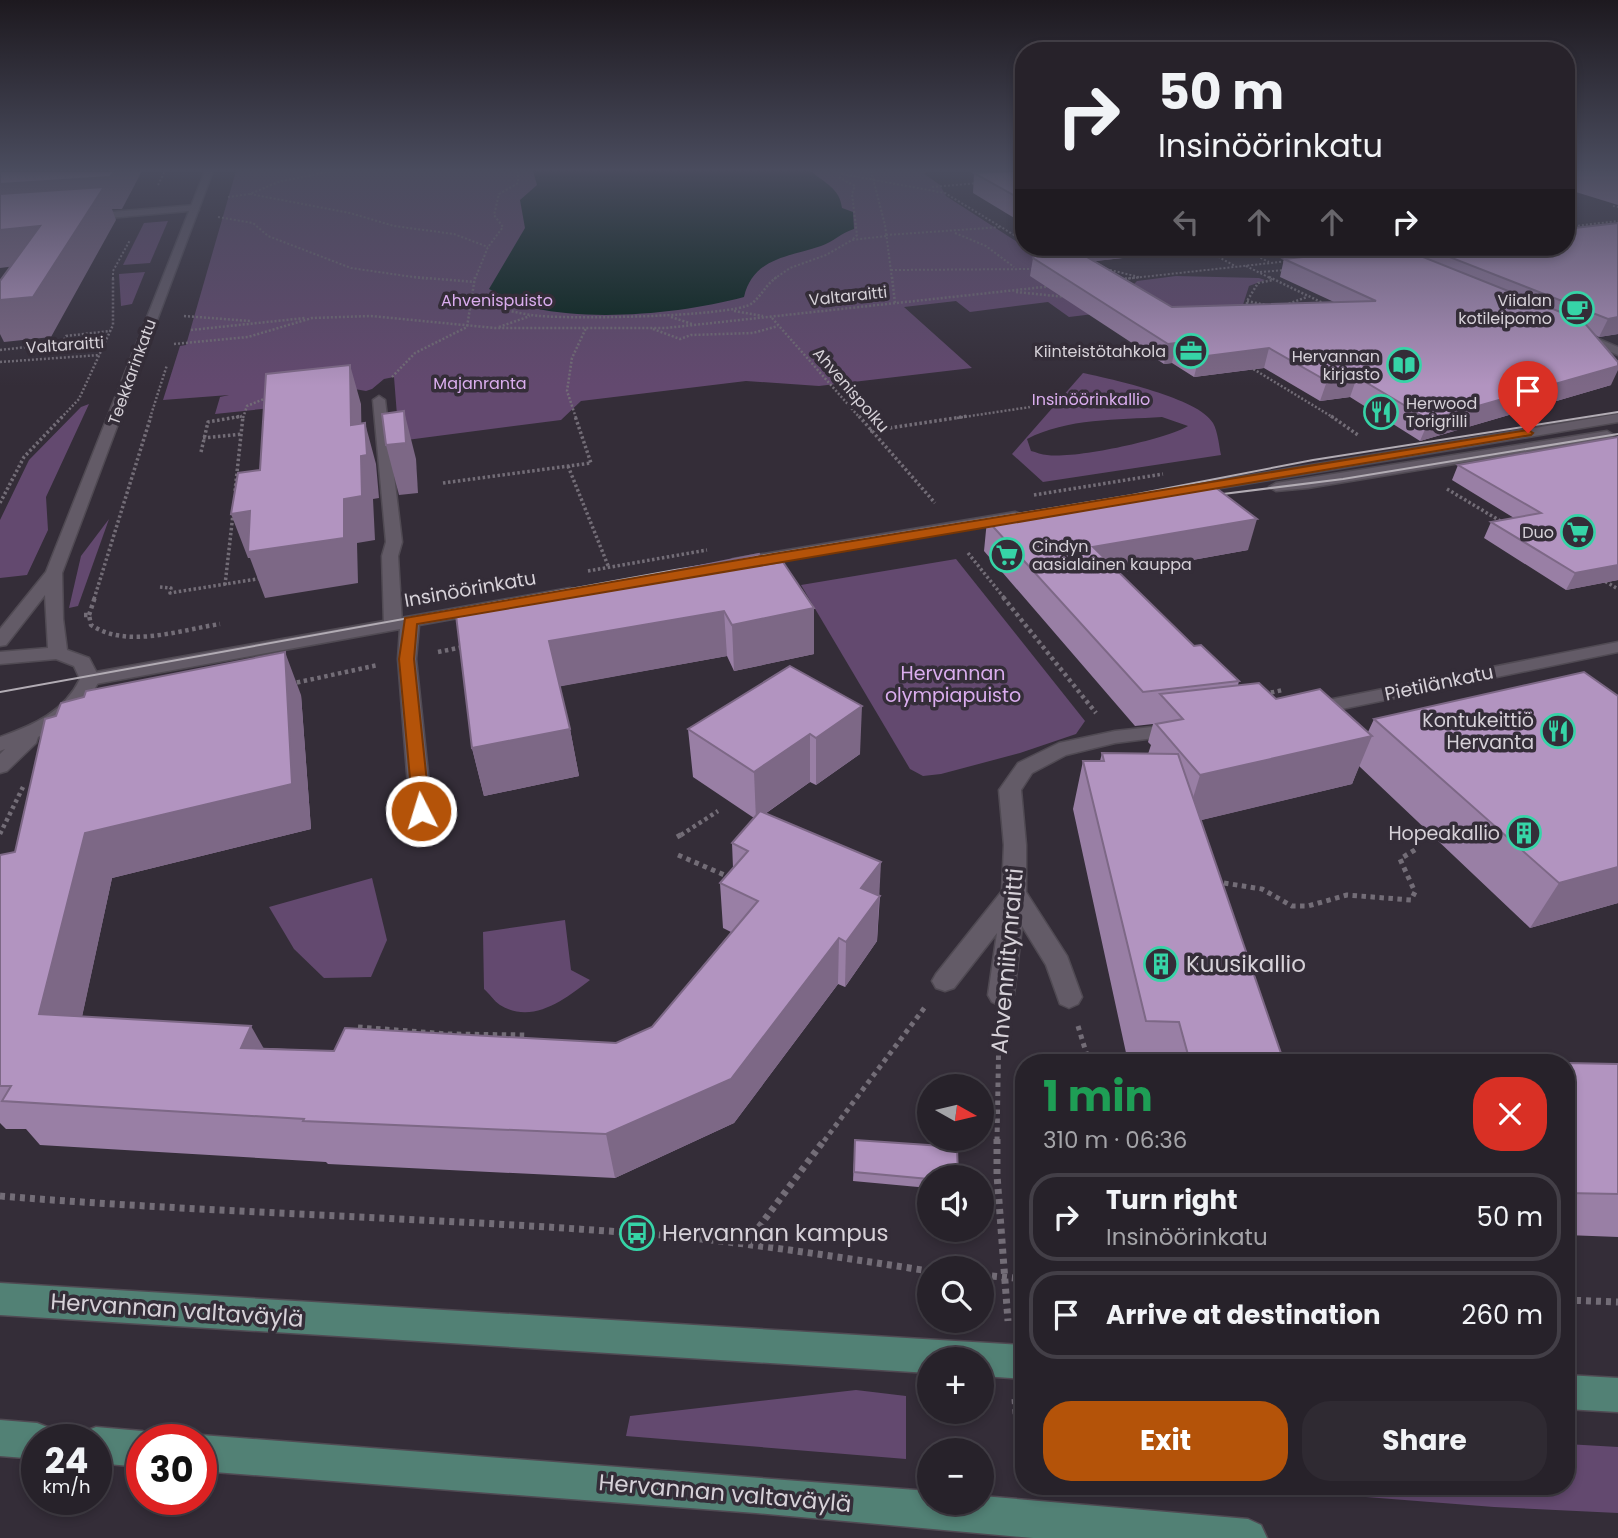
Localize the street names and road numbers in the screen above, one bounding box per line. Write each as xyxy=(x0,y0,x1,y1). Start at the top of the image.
street label: Valtaraitti xyxy=(808,280,888,312)
street label: Teekkarinkatu xyxy=(102,316,162,428)
street label: Valtaraitti xyxy=(25,331,105,359)
street label: Ahvenispolku xyxy=(808,342,894,438)
street label: Insinöörinkatu xyxy=(402,564,538,614)
street label: Pietilänkatu xyxy=(1382,658,1496,708)
street label: Ahvenniitynraitti xyxy=(983,867,1031,1055)
street label: Hervannan valtaväylä xyxy=(49,1285,305,1335)
street label: Hervannan valtaväylä xyxy=(597,1466,853,1520)

